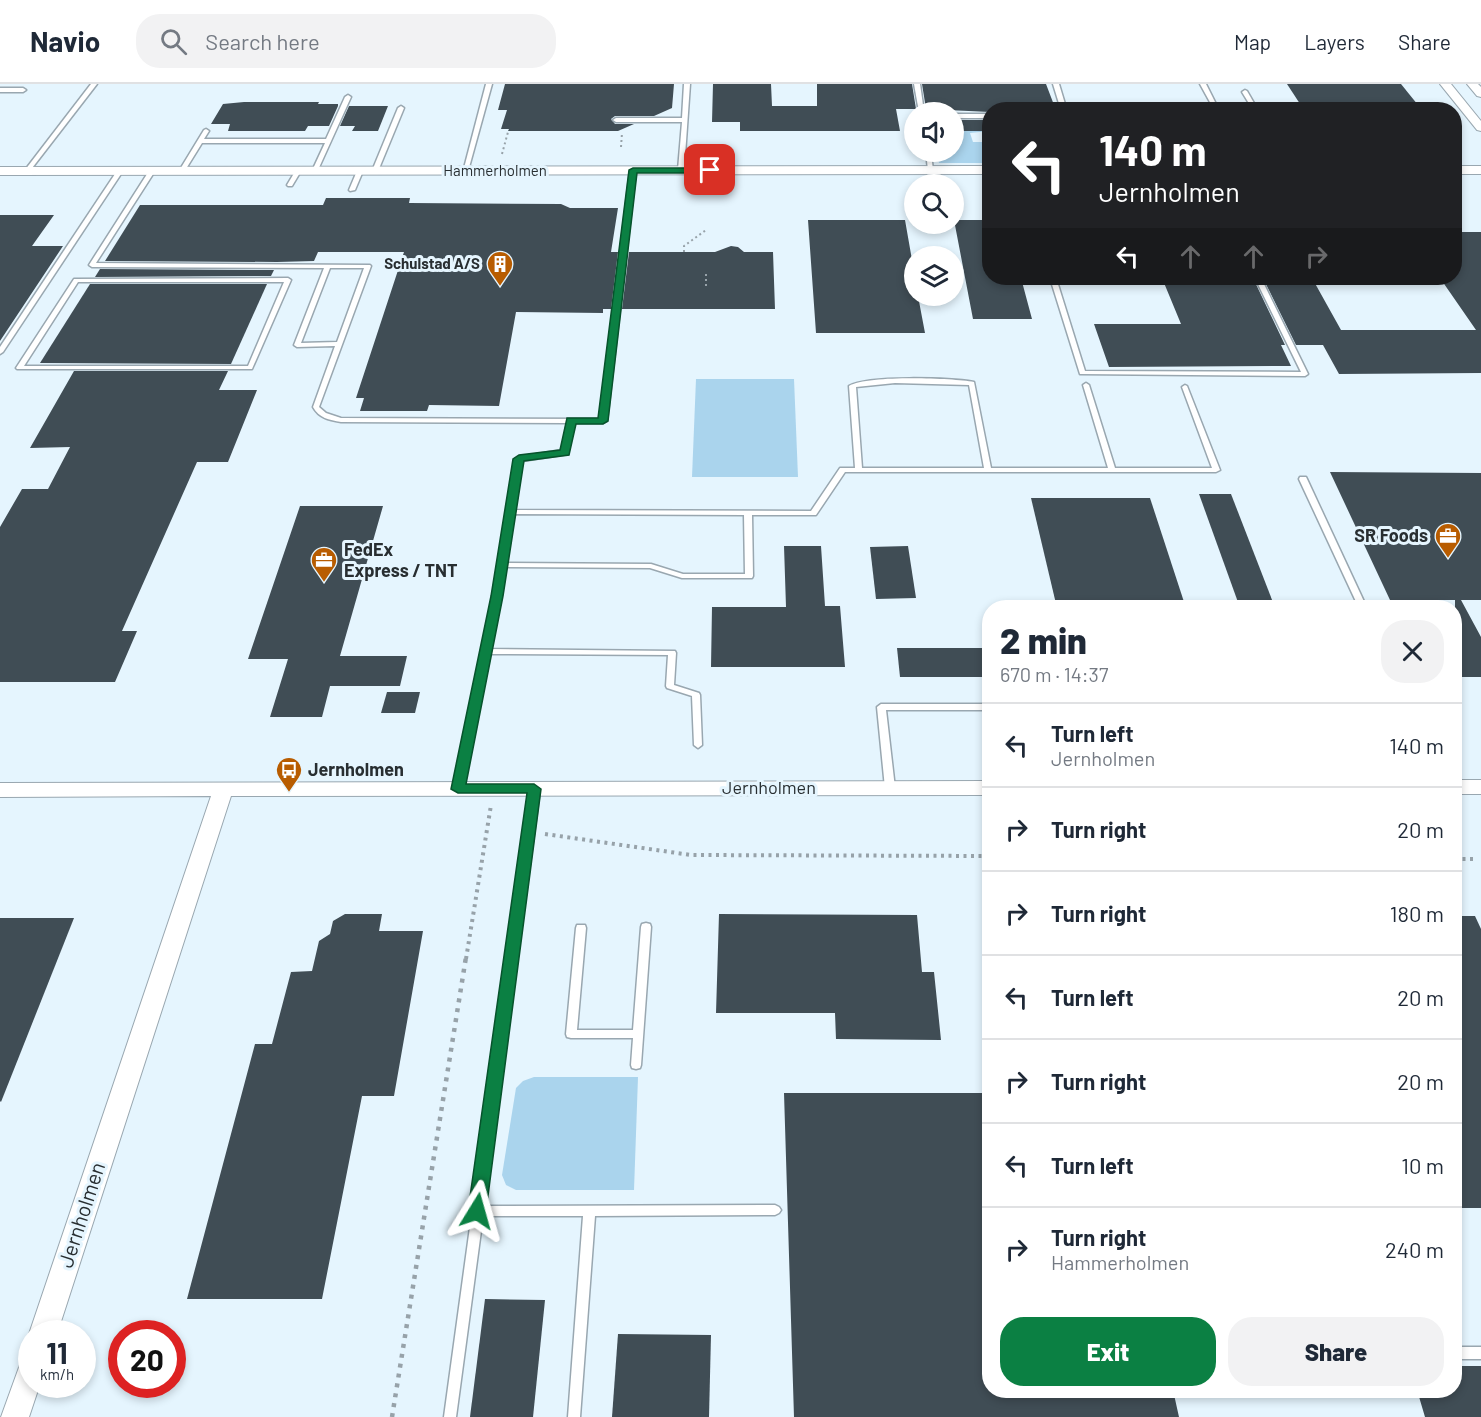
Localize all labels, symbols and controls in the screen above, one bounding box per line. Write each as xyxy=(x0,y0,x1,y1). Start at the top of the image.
search box xyxy=(136,14,556,68)
text: Navio xyxy=(30,24,100,58)
icon: search xyxy=(157,25,190,58)
text: Search here xyxy=(205,28,320,54)
text: Map xyxy=(1234,29,1271,54)
text: Layers xyxy=(1304,29,1365,54)
text: Share xyxy=(1398,29,1451,54)
map controls xyxy=(904,102,964,306)
button: sound xyxy=(904,102,964,162)
text: 140 m xyxy=(1099,124,1207,174)
icon: left xyxy=(1000,126,1078,204)
pin xyxy=(684,144,735,195)
icon: arrive xyxy=(693,153,726,186)
street label: Hammerholmen xyxy=(443,161,547,179)
button: search xyxy=(904,174,964,234)
text: Jernholmen xyxy=(1099,175,1240,207)
icon: left xyxy=(1111,240,1144,273)
icon: ahead xyxy=(1174,240,1207,273)
icon: ahead xyxy=(1237,240,1270,273)
icon: right xyxy=(1300,240,1333,273)
button: layers xyxy=(904,246,964,306)
building icon: Schulstad A/S xyxy=(485,249,515,287)
place label: Schulstad A/S xyxy=(384,254,480,272)
office icon: SR Foods xyxy=(1433,521,1463,559)
place label: SR Foods xyxy=(1354,524,1428,546)
place label: FedEx Express / TNT xyxy=(344,538,458,581)
office icon: FedEx Express / TNT xyxy=(309,545,339,583)
text: 2 min xyxy=(1000,618,1087,661)
button: close xyxy=(1381,620,1444,683)
text: 670 m · 14:37 xyxy=(1000,662,1108,686)
text: Turn left xyxy=(1051,720,1134,746)
icon: left xyxy=(1000,729,1033,762)
text: 140 m xyxy=(1389,732,1444,758)
text: Jernholmen xyxy=(1051,746,1155,770)
bus stop icon: Jernholmen xyxy=(274,755,304,793)
place label: Jernholmen xyxy=(308,758,404,780)
street label: Jernholmen xyxy=(722,776,816,798)
icon: right xyxy=(1000,813,1033,846)
text: Turn right xyxy=(1051,816,1146,842)
text: 20 m xyxy=(1397,816,1444,842)
icon: right xyxy=(1000,897,1033,930)
text: Turn right xyxy=(1051,900,1146,926)
text: 180 m xyxy=(1390,900,1444,926)
icon: left xyxy=(1000,981,1033,1014)
text: Turn left xyxy=(1051,984,1134,1010)
text: 20 m xyxy=(1397,984,1444,1010)
icon: right xyxy=(1000,1065,1033,1098)
text: Turn right xyxy=(1051,1068,1146,1094)
text: 20 m xyxy=(1397,1068,1444,1094)
icon: left xyxy=(1000,1149,1033,1182)
text: Turn left xyxy=(1051,1152,1134,1178)
text: 10 m xyxy=(1401,1152,1444,1178)
street label: Jernholmen xyxy=(52,1159,109,1270)
position arrow xyxy=(445,1179,509,1243)
text: Turn right xyxy=(1051,1224,1146,1250)
icon: right xyxy=(1000,1233,1033,1266)
text: 240 m xyxy=(1385,1236,1444,1262)
text: Hammerholmen xyxy=(1051,1250,1189,1274)
button: Exit xyxy=(1000,1317,1216,1386)
button: Share xyxy=(1228,1317,1444,1386)
speed limit sign: 20 xyxy=(108,1320,186,1398)
text: 11 xyxy=(46,1334,68,1370)
text: km/h xyxy=(40,1365,74,1383)

